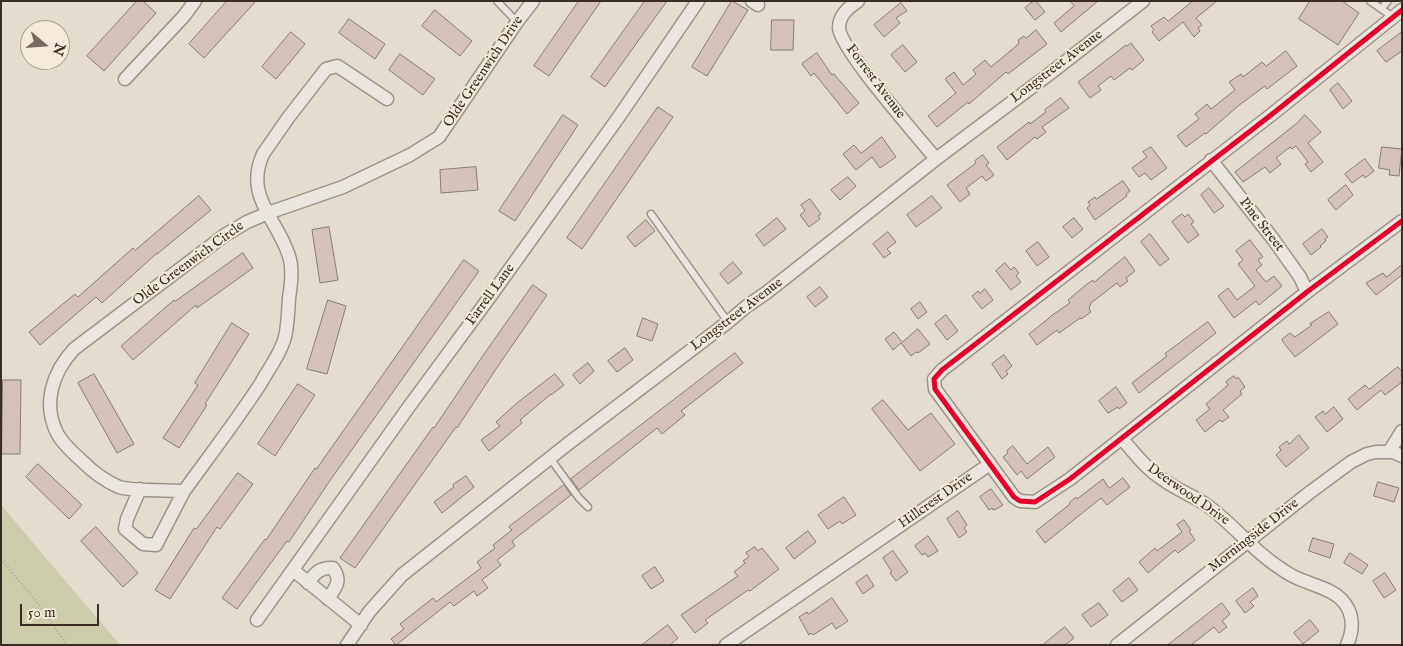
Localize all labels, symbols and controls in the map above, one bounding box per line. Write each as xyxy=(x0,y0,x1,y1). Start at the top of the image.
street label: Olde Greenwich Drive xyxy=(440,13,528,131)
north arrow xyxy=(20,20,70,70)
street label: Longstreet Avenue xyxy=(1008,27,1106,107)
text: N xyxy=(48,41,69,58)
street label: Forrest Avenue xyxy=(842,42,908,122)
street label: Pine Street xyxy=(1235,195,1287,255)
street label: Olde Greenwich Circle xyxy=(130,218,248,310)
street label: Farrell Lane xyxy=(463,261,519,329)
street label: Longstreet Avenue xyxy=(688,275,786,355)
street label: Deerwood Drive xyxy=(1144,460,1232,530)
street label: Hillcrest Drive xyxy=(896,469,976,533)
street label: Morningside Drive xyxy=(1205,495,1303,577)
scale bar xyxy=(22,594,101,626)
text: 50 m xyxy=(28,603,56,622)

